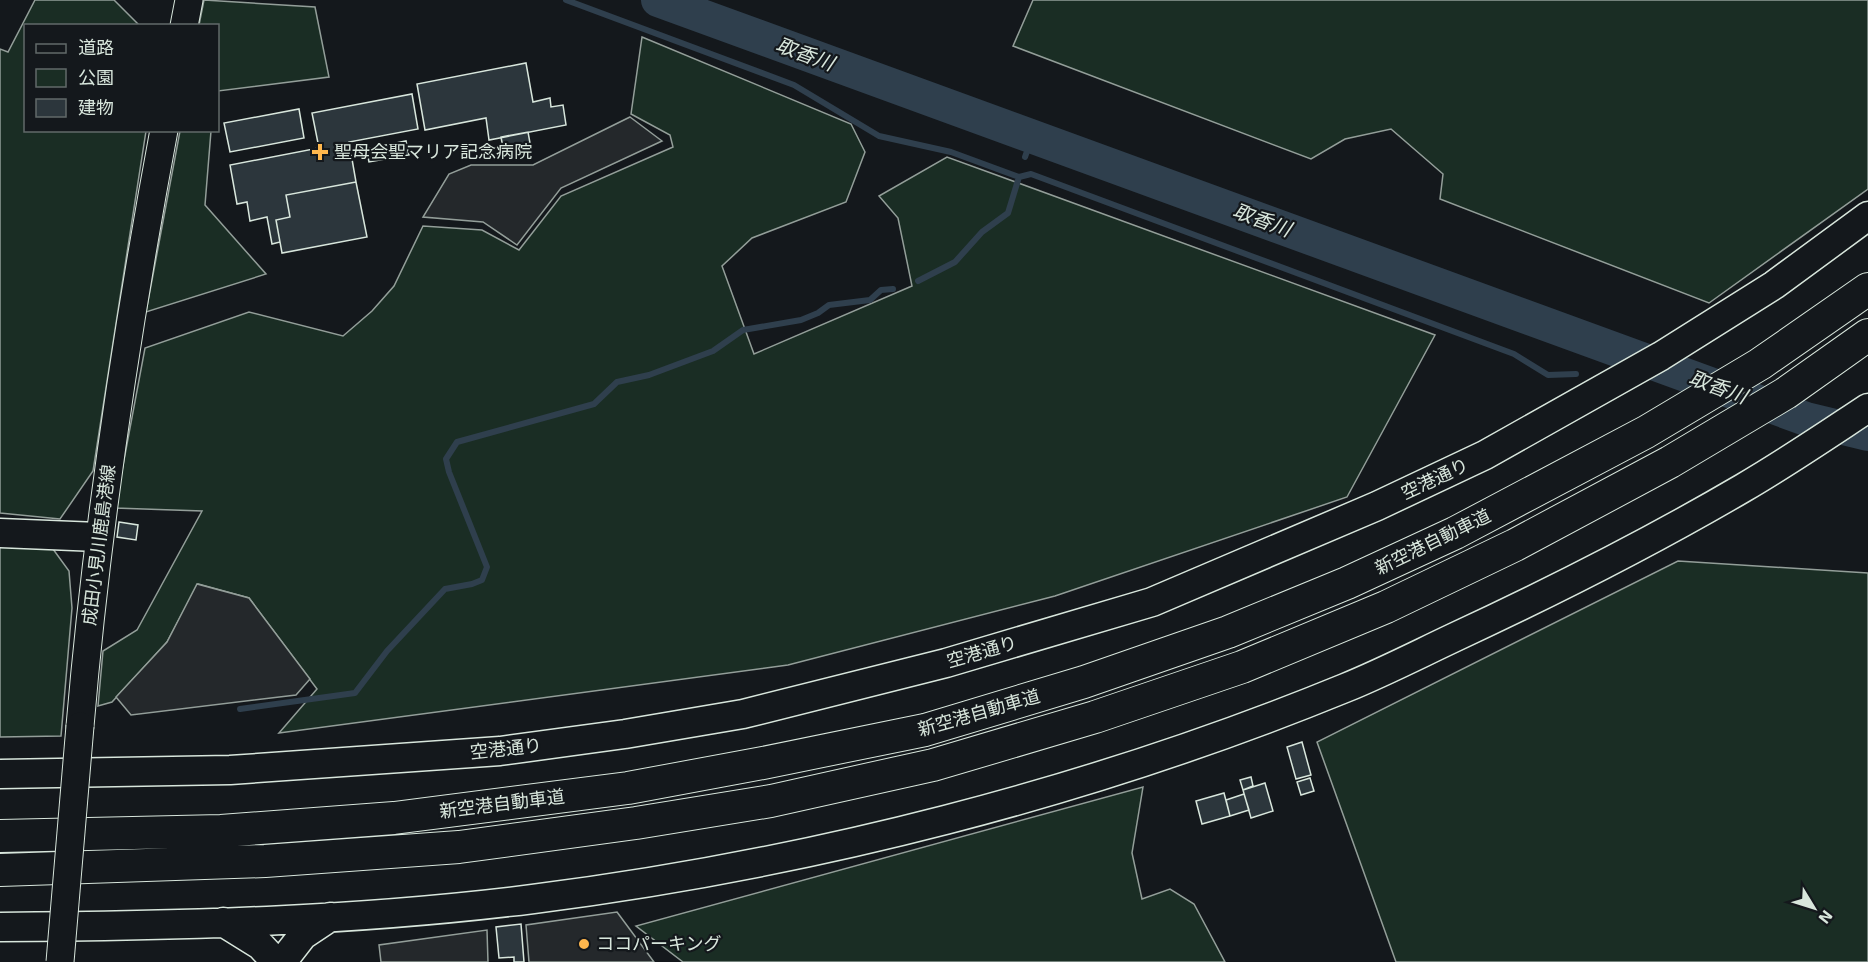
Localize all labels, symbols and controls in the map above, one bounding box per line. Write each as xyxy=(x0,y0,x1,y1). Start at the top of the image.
legend xyxy=(24,24,219,132)
water label: 取香川 xyxy=(773,32,840,75)
text: 道路 xyxy=(78,36,114,58)
text: 公園 xyxy=(78,66,114,88)
text: 建物 xyxy=(78,96,114,118)
place label: 聖母会聖マリア記念病院 xyxy=(334,140,532,162)
marker: 聖母会聖マリア記念病院 xyxy=(311,143,329,161)
water label: 取香川 xyxy=(1230,198,1297,241)
water label: 取香川 xyxy=(1686,365,1753,408)
street label: 空港通り xyxy=(1397,453,1472,503)
street label: 成田小見川鹿島港線 xyxy=(77,463,119,627)
street label: 新空港自動車道 xyxy=(1371,504,1494,579)
street label: 空港通り xyxy=(944,631,1019,672)
street label: 新空港自動車道 xyxy=(915,684,1042,740)
street label: 空港通り xyxy=(469,733,543,763)
street label: 新空港自動車道 xyxy=(438,784,566,822)
north arrow xyxy=(1784,878,1844,938)
text: N xyxy=(1815,907,1837,928)
place label: ココパーキング xyxy=(596,932,721,954)
marker: ココパーキング xyxy=(577,937,591,951)

